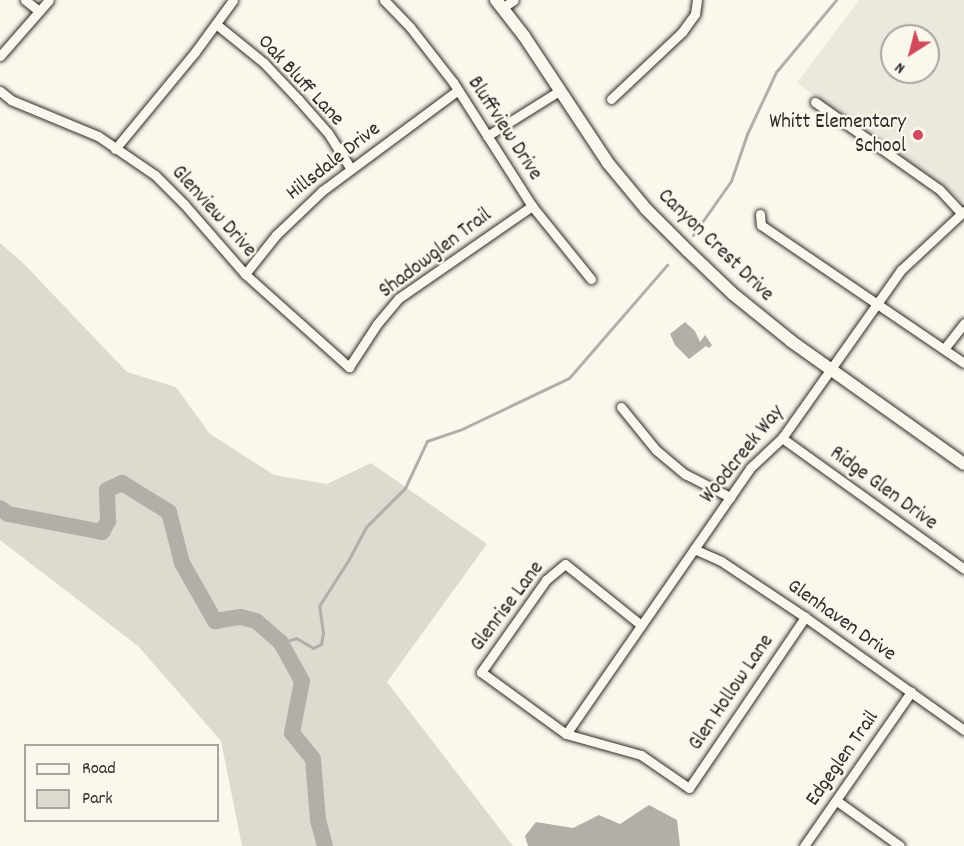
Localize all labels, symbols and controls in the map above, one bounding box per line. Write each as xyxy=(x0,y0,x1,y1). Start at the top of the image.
north arrow xyxy=(880,24,940,84)
street label: Oak Bluff Lane xyxy=(251,30,349,132)
text: N xyxy=(890,56,910,79)
street label: Bluffview Drive xyxy=(461,72,547,186)
place label: Whitt Elementary School xyxy=(769,110,906,160)
street label: Hillsdale Drive xyxy=(282,117,386,207)
marker: Whitt Elementary School xyxy=(911,128,925,142)
street label: Glenview Drive xyxy=(165,161,261,263)
street label: Canyon Crest Drive xyxy=(652,184,778,308)
street label: Shadowglen Trail xyxy=(375,204,497,304)
street label: Woodcreek Way xyxy=(696,401,790,509)
street label: Ridge Glen Drive xyxy=(824,441,942,537)
street label: Glenrise Lane xyxy=(466,557,550,657)
street label: Glenhaven Drive xyxy=(782,574,900,668)
street label: Glen Hollow Lane xyxy=(684,630,780,756)
street label: Edgeglen Trail xyxy=(801,706,885,812)
legend xyxy=(24,744,219,822)
text: Road xyxy=(82,757,116,782)
text: Park xyxy=(82,787,113,812)

